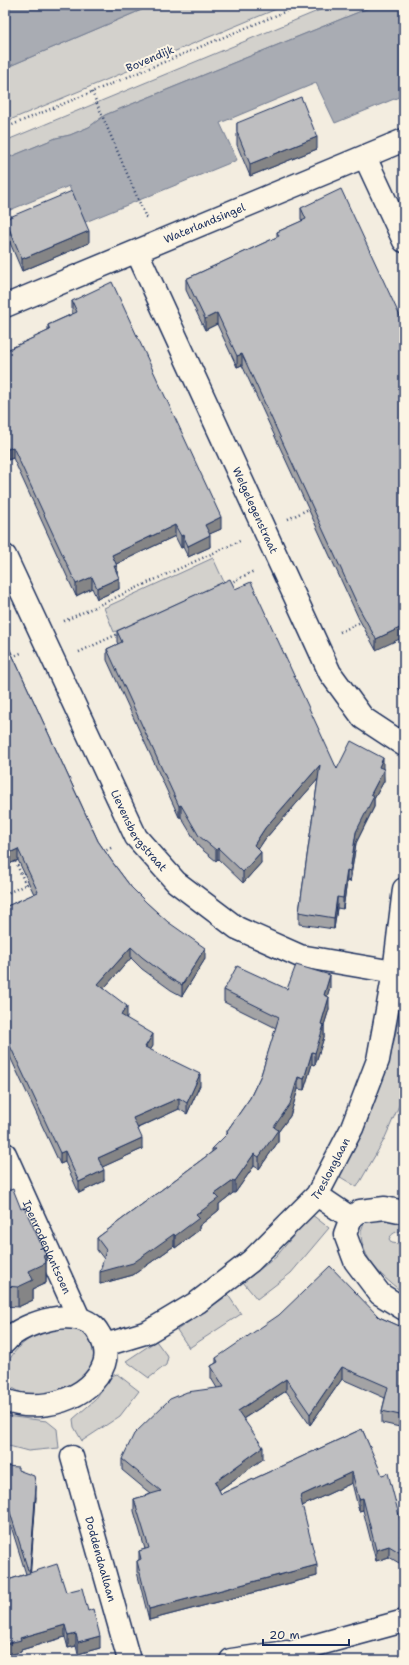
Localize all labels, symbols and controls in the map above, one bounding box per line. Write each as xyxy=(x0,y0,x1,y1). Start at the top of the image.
street label: Bovendijk xyxy=(124,42,176,76)
street label: Waterlandsingel xyxy=(161,199,248,247)
street label: Welgelegenstraat xyxy=(229,464,282,556)
street label: Lievensbergstraat xyxy=(107,787,171,875)
street label: Treslonglaan xyxy=(308,1135,353,1204)
street label: Ipenrodeplantsoen xyxy=(19,1198,75,1297)
street label: Doddendaallaan xyxy=(82,1515,120,1604)
scale bar xyxy=(263,1621,349,1647)
text: 20 m xyxy=(269,1627,300,1643)

